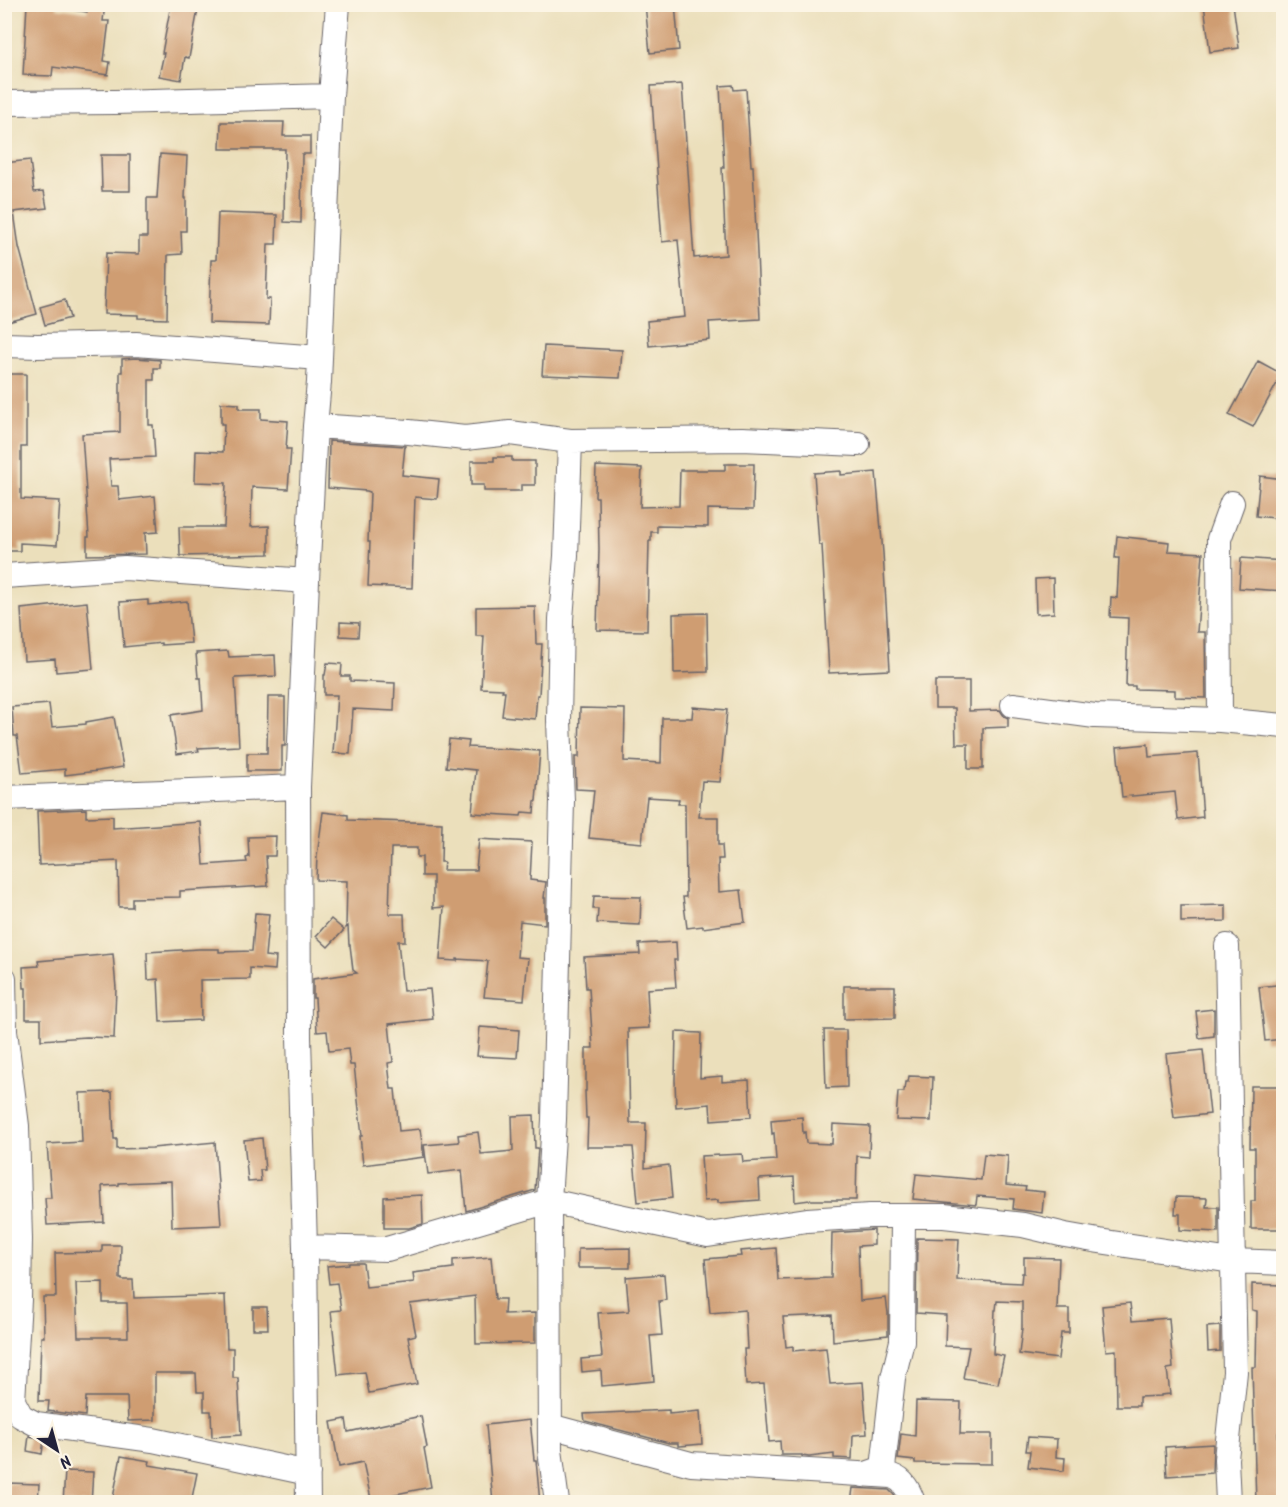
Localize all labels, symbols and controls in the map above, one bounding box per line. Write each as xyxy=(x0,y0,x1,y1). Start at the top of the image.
north arrow xyxy=(27,1420,87,1480)
text: N xyxy=(53,1448,76,1474)

